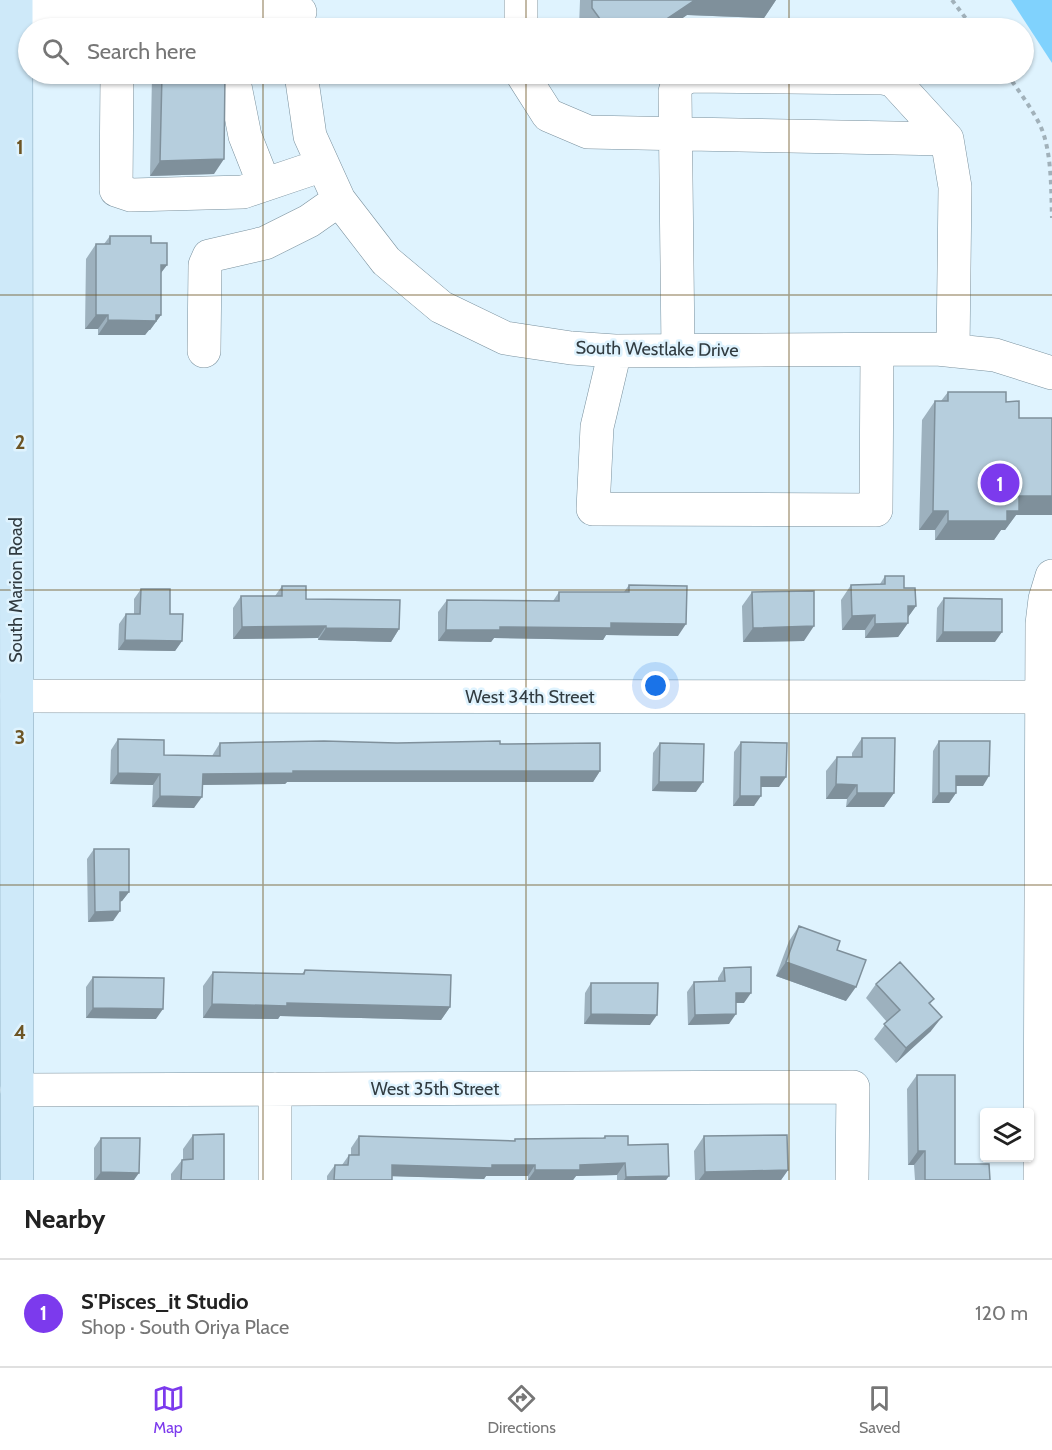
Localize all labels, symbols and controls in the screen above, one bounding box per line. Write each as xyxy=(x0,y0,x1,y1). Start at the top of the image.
search box xyxy=(18,18,1034,84)
icon: search xyxy=(39,35,72,68)
text: Search here xyxy=(87,38,196,65)
text: 1 xyxy=(16,135,24,159)
street label: South Westlake Drive xyxy=(575,337,739,361)
text: 2 xyxy=(15,430,25,454)
pin: 1 xyxy=(980,460,1020,506)
street label: South Marion Road xyxy=(5,517,27,663)
your location xyxy=(641,671,670,700)
street label: West 34th Street xyxy=(465,686,595,708)
text: 3 xyxy=(15,725,25,749)
text: 4 xyxy=(14,1020,26,1044)
street label: West 35th Street xyxy=(371,1078,499,1100)
map controls xyxy=(980,1108,1034,1162)
button: layers xyxy=(980,1108,1034,1162)
text: Nearby xyxy=(24,1203,105,1235)
text: S'Pisces_it Studio xyxy=(81,1288,249,1315)
text: 1 xyxy=(40,1301,47,1325)
text: 120 m xyxy=(975,1301,1028,1325)
text: Shop · South Oriya Place xyxy=(81,1315,289,1339)
tab: Map xyxy=(152,1382,185,1437)
tab: Directions xyxy=(488,1382,556,1437)
tab: Saved xyxy=(859,1382,900,1437)

